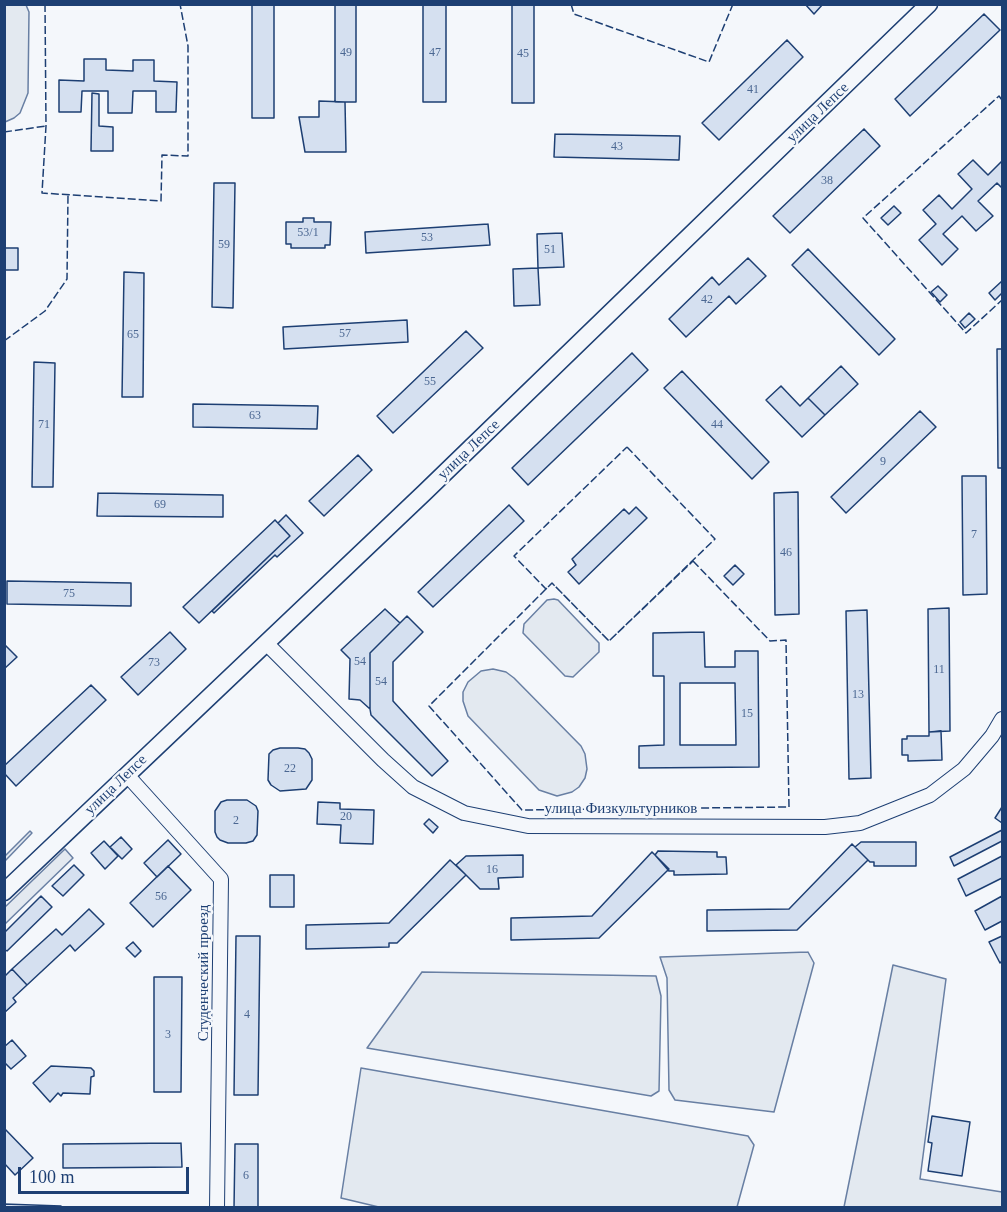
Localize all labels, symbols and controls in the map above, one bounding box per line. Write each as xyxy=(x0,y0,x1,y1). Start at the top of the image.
house number: 49 xyxy=(340,46,352,60)
house number: 47 xyxy=(429,46,441,60)
house number: 45 xyxy=(517,47,529,61)
street label: улица Лепсе xyxy=(783,79,853,147)
house number: 41 xyxy=(747,83,759,97)
house number: 43 xyxy=(611,140,623,154)
house number: 38 xyxy=(821,174,833,188)
house number: 53/1 xyxy=(297,226,319,240)
house number: 53 xyxy=(421,231,433,245)
house number: 59 xyxy=(218,238,230,252)
house number: 51 xyxy=(544,243,556,257)
house number: 42 xyxy=(701,293,713,307)
house number: 57 xyxy=(339,327,351,341)
house number: 65 xyxy=(127,328,139,342)
house number: 55 xyxy=(424,375,436,389)
house number: 63 xyxy=(249,409,261,423)
street label: улица Лепсе xyxy=(434,416,504,484)
house number: 71 xyxy=(38,418,50,432)
house number: 44 xyxy=(711,418,723,432)
house number: 9 xyxy=(880,455,886,469)
house number: 69 xyxy=(154,498,166,512)
house number: 7 xyxy=(971,528,977,542)
house number: 46 xyxy=(780,546,792,560)
house number: 75 xyxy=(63,587,75,601)
house number: 54 xyxy=(354,655,366,669)
house number: 73 xyxy=(148,656,160,670)
house number: 11 xyxy=(933,663,945,677)
house number: 54 xyxy=(375,675,387,689)
house number: 13 xyxy=(852,688,864,702)
house number: 15 xyxy=(741,707,753,721)
street label: улица Лепсе xyxy=(81,751,151,819)
house number: 22 xyxy=(284,762,296,776)
street label: улица Физкультурников xyxy=(545,800,697,818)
house number: 20 xyxy=(340,810,352,824)
house number: 2 xyxy=(233,814,239,828)
house number: 16 xyxy=(486,863,498,877)
house number: 56 xyxy=(155,890,167,904)
street label: Студенческий проезд xyxy=(195,905,213,1041)
house number: 4 xyxy=(244,1008,250,1022)
house number: 3 xyxy=(165,1028,171,1042)
scale bar xyxy=(21,1155,192,1193)
text: 100 m xyxy=(29,1167,75,1187)
house number: 6 xyxy=(243,1169,249,1183)

